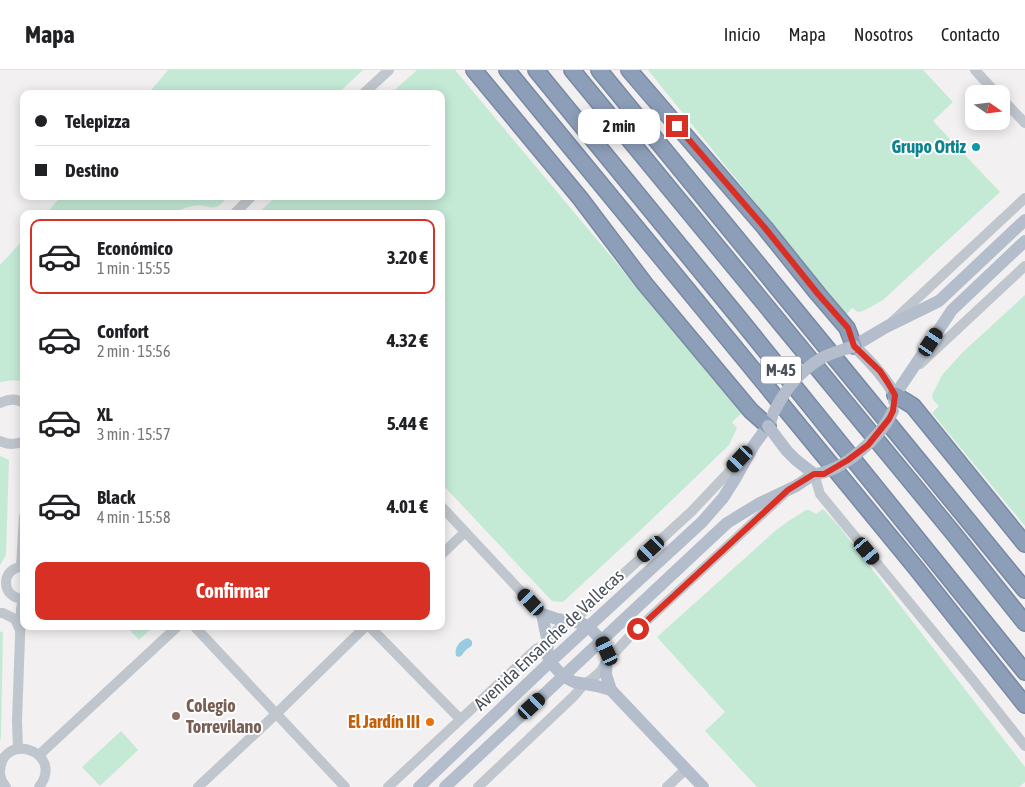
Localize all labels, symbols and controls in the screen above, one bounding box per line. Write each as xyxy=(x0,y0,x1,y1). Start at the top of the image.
text: Mapa xyxy=(25,21,75,48)
text: Inicio xyxy=(724,24,760,45)
text: Mapa xyxy=(788,24,826,45)
text: Nosotros xyxy=(854,24,913,45)
text: Contacto xyxy=(941,24,1000,45)
north arrow xyxy=(965,85,1010,130)
map controls xyxy=(965,85,1010,130)
callout: 2 min xyxy=(577,108,660,144)
text: Telepizza xyxy=(65,110,130,132)
route end xyxy=(666,115,688,137)
text: 2 min xyxy=(603,117,635,135)
place label: Grupo Ortiz xyxy=(892,136,967,157)
marker: Grupo Ortiz xyxy=(970,141,982,153)
text: Destino xyxy=(65,159,119,181)
icon: car xyxy=(37,234,82,279)
text: Económico xyxy=(97,237,173,259)
text: 3.20 € xyxy=(387,246,428,268)
text: 1 min · 15:55 xyxy=(97,259,170,277)
icon: car xyxy=(37,317,82,362)
text: Confort xyxy=(97,320,149,342)
car xyxy=(916,325,945,359)
text: 4.32 € xyxy=(387,329,428,351)
text: 2 min · 15:56 xyxy=(97,342,170,360)
road number: M-45 xyxy=(761,356,801,384)
icon: car xyxy=(37,400,82,445)
text: XL xyxy=(97,403,113,425)
text: 5.44 € xyxy=(387,412,428,434)
text: 3 min · 15:57 xyxy=(97,425,170,443)
car xyxy=(724,443,755,475)
icon: car xyxy=(37,483,82,528)
text: Black xyxy=(97,486,135,508)
text: 4.01 € xyxy=(387,495,428,517)
text: 4 min · 15:58 xyxy=(97,508,170,526)
car xyxy=(634,533,667,565)
car xyxy=(851,535,882,567)
button: Confirmar xyxy=(35,562,430,620)
street label: Avenida Ensanche de Vallecas xyxy=(469,565,628,714)
car xyxy=(515,586,546,618)
route start xyxy=(627,618,649,640)
car xyxy=(593,634,620,668)
car xyxy=(515,690,548,722)
place label: Colegio Torrevilano xyxy=(186,695,262,737)
marker: Colegio Torrevilano xyxy=(170,710,182,722)
place label: El Jardín III xyxy=(348,711,420,732)
marker: El Jardín III xyxy=(424,716,436,728)

